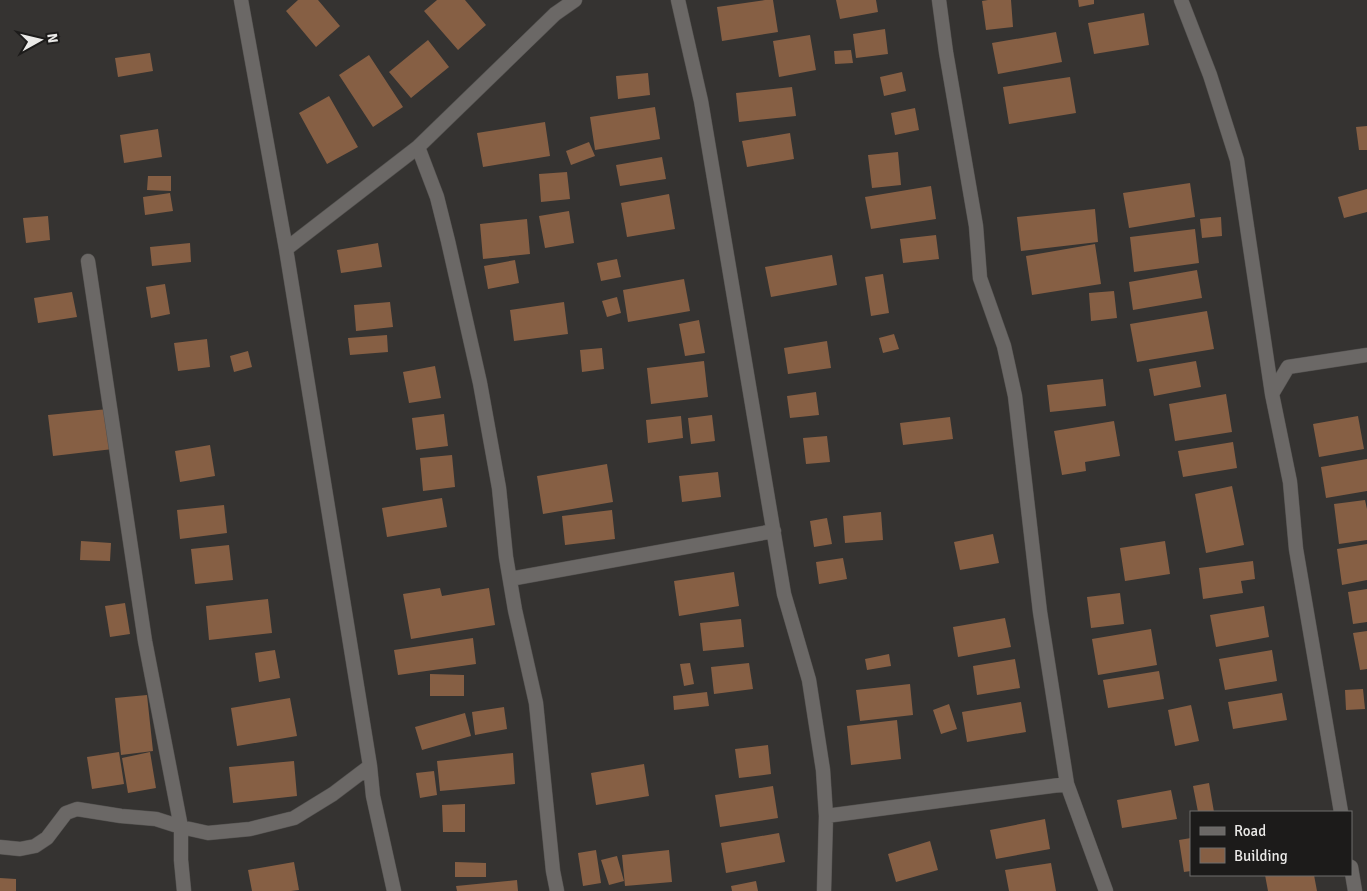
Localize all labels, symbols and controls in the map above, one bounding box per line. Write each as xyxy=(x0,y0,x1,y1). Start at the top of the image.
north arrow xyxy=(15,15,65,65)
text: N xyxy=(43,32,61,44)
legend xyxy=(1190,811,1352,876)
text: Road xyxy=(1234,822,1266,840)
text: Building xyxy=(1234,847,1288,865)

